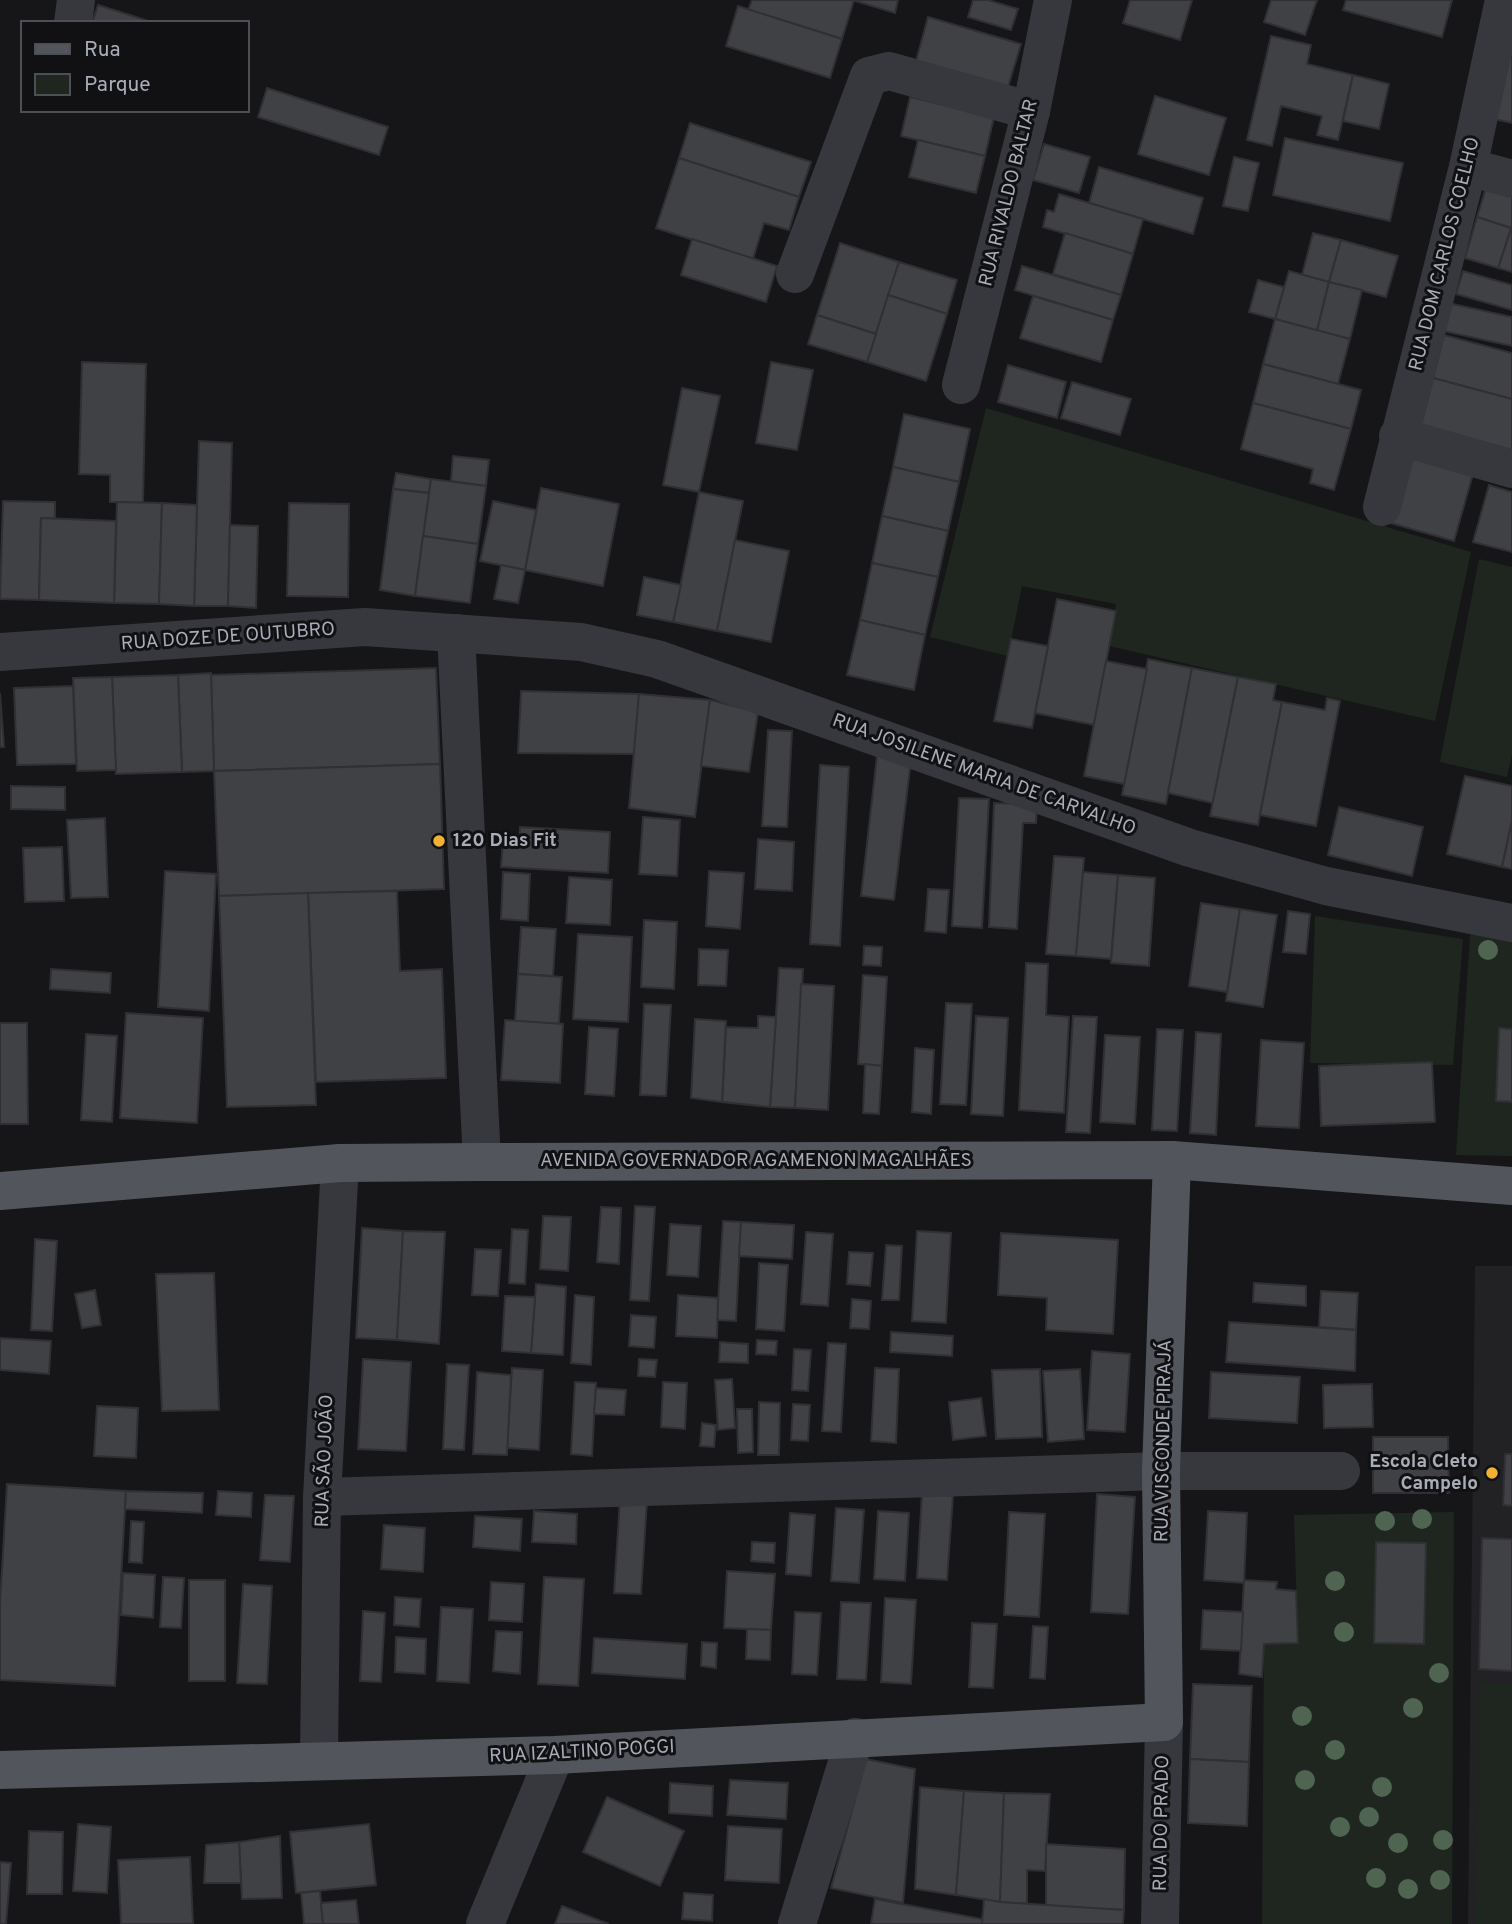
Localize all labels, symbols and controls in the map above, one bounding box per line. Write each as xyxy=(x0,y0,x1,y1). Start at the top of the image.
legend xyxy=(21,21,248,112)
text: Rua xyxy=(84,37,121,64)
text: Parque xyxy=(84,72,151,99)
street label: RUA RIVALDO BALTAR xyxy=(974,97,1044,289)
street label: RUA DOM CARLOS COELHO xyxy=(1404,135,1486,373)
street label: RUA DOZE DE OUTUBRO xyxy=(120,618,336,656)
street label: RUA JOSILENE MARIA DE CARVALHO xyxy=(829,709,1139,841)
place label: 120 Dias Fit xyxy=(453,829,557,853)
marker: 120 Dias Fit xyxy=(431,833,447,849)
street label: AVENIDA GOVERNADOR AGAMENON MAGALHÃES xyxy=(540,1148,972,1173)
street label: RUA VISCONDE PIRAJÁ xyxy=(1149,1340,1178,1542)
street label: RUA SÃO JOÃO xyxy=(310,1394,339,1528)
place label: Escola Cleto Campelo xyxy=(1369,1450,1478,1496)
marker: Escola Cleto Campelo xyxy=(1484,1465,1500,1481)
street label: RUA IZALTINO POGGI xyxy=(489,1735,675,1769)
street label: RUA DO PRADO xyxy=(1149,1755,1175,1891)

